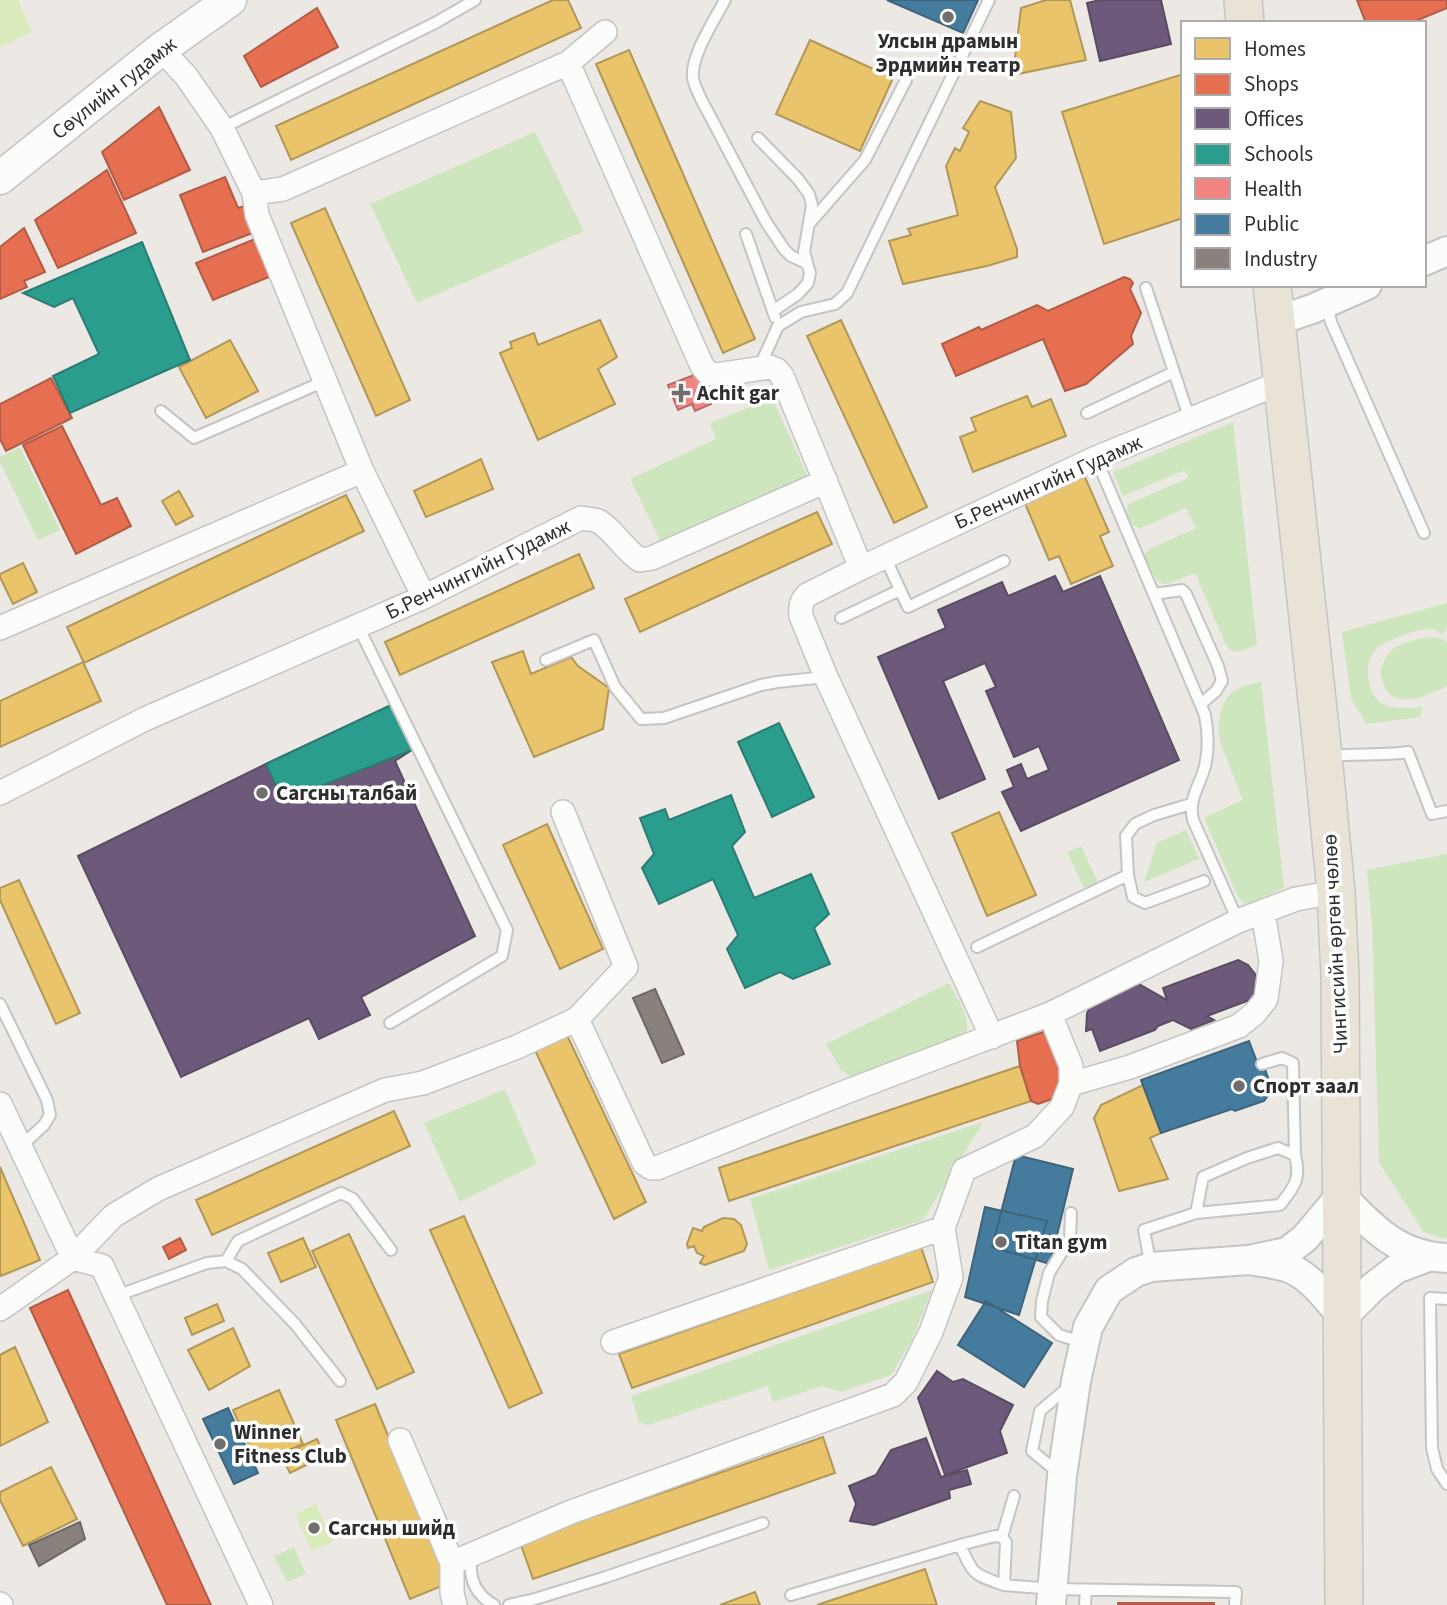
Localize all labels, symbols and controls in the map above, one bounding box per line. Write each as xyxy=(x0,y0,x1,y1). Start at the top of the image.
marker: Улсын драмын Эрдмийн театр xyxy=(940,9,956,25)
legend xyxy=(1181,21,1426,287)
place label: Улсын драмын Эрдмийн театр xyxy=(876,26,1020,80)
street label: Сөүлийн гудамж xyxy=(45,29,183,146)
text: Homes xyxy=(1244,34,1306,64)
text: Shops xyxy=(1244,69,1299,99)
text: Offices xyxy=(1244,104,1304,134)
text: Schools xyxy=(1244,139,1313,169)
text: Health xyxy=(1244,174,1302,204)
text: Public xyxy=(1244,209,1299,239)
text: Industry xyxy=(1244,244,1317,274)
place label: Achit gar xyxy=(696,378,780,408)
marker: Achit gar xyxy=(671,383,691,403)
street label: Б.Ренчингийн Гудамж xyxy=(949,427,1147,537)
street label: Б.Ренчингийн Гудамж xyxy=(380,511,576,627)
place label: Сагсны талбай xyxy=(276,778,417,808)
marker: Сагсны талбай xyxy=(254,785,270,801)
street label: Чингисийн өргөн чөлөө xyxy=(1314,833,1356,1055)
place label: Спорт заал xyxy=(1253,1071,1359,1101)
marker: Спорт заал xyxy=(1231,1078,1247,1094)
place label: Titan gym xyxy=(1015,1227,1108,1257)
marker: Titan gym xyxy=(993,1234,1009,1250)
place label: Winner Fitness Club xyxy=(234,1417,347,1471)
marker: Winner Fitness Club xyxy=(212,1436,228,1452)
place label: Сагсны шийд xyxy=(328,1513,456,1543)
marker: Сагсны шийд xyxy=(306,1520,322,1536)

